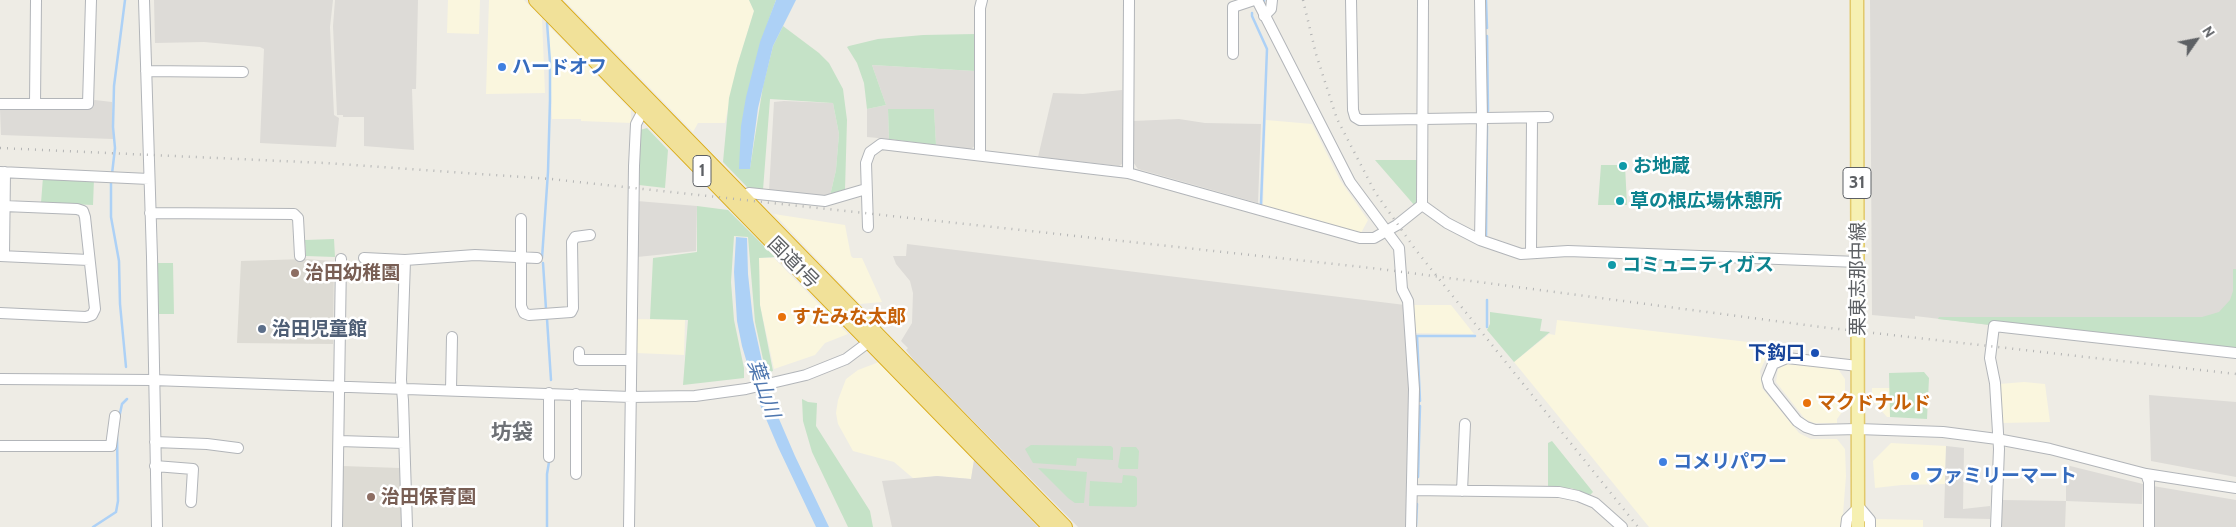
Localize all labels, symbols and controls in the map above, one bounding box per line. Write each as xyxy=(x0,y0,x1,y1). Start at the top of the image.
north arrow xyxy=(2171,15,2221,65)
text: N xyxy=(2198,23,2219,41)
place label: ハードオフ xyxy=(512,56,607,78)
marker: ハードオフ xyxy=(496,61,508,73)
place label: お地蔵 xyxy=(1633,155,1690,177)
road number: 1 xyxy=(693,156,711,187)
marker: お地蔵 xyxy=(1617,160,1629,172)
road number: 31 xyxy=(1843,168,1871,198)
place label: 草の根広場休憩所 xyxy=(1630,190,1782,212)
marker: 草の根広場休憩所 xyxy=(1614,195,1626,207)
street label: 栗東志那中線 xyxy=(1847,222,1869,336)
street label: 国道1号 xyxy=(763,233,823,293)
place label: コミュニティガス xyxy=(1622,254,1774,276)
marker: コミュニティガス xyxy=(1606,259,1618,271)
place label: 治田幼稚園 xyxy=(305,262,400,284)
marker: 治田幼稚園 xyxy=(289,267,301,279)
place label: すたみな太郎 xyxy=(792,306,906,328)
marker: すたみな太郎 xyxy=(776,311,788,323)
place label: 治田児童館 xyxy=(272,318,367,340)
marker: 治田児童館 xyxy=(256,323,268,335)
place label: 下鈎口 xyxy=(1748,342,1805,364)
marker: 下鈎口 xyxy=(1809,347,1821,359)
water label: 葉山川 xyxy=(742,357,784,421)
place label: マクドナルド xyxy=(1817,392,1931,414)
marker: マクドナルド xyxy=(1801,397,1813,409)
district label: 坊袋 xyxy=(491,420,533,446)
place label: コメリパワー xyxy=(1673,451,1787,473)
marker: コメリパワー xyxy=(1657,456,1669,468)
place label: ファミリーマート xyxy=(1925,465,2077,487)
marker: ファミリーマート xyxy=(1909,470,1921,482)
place label: 治田保育園 xyxy=(381,486,476,508)
marker: 治田保育園 xyxy=(365,491,377,503)

